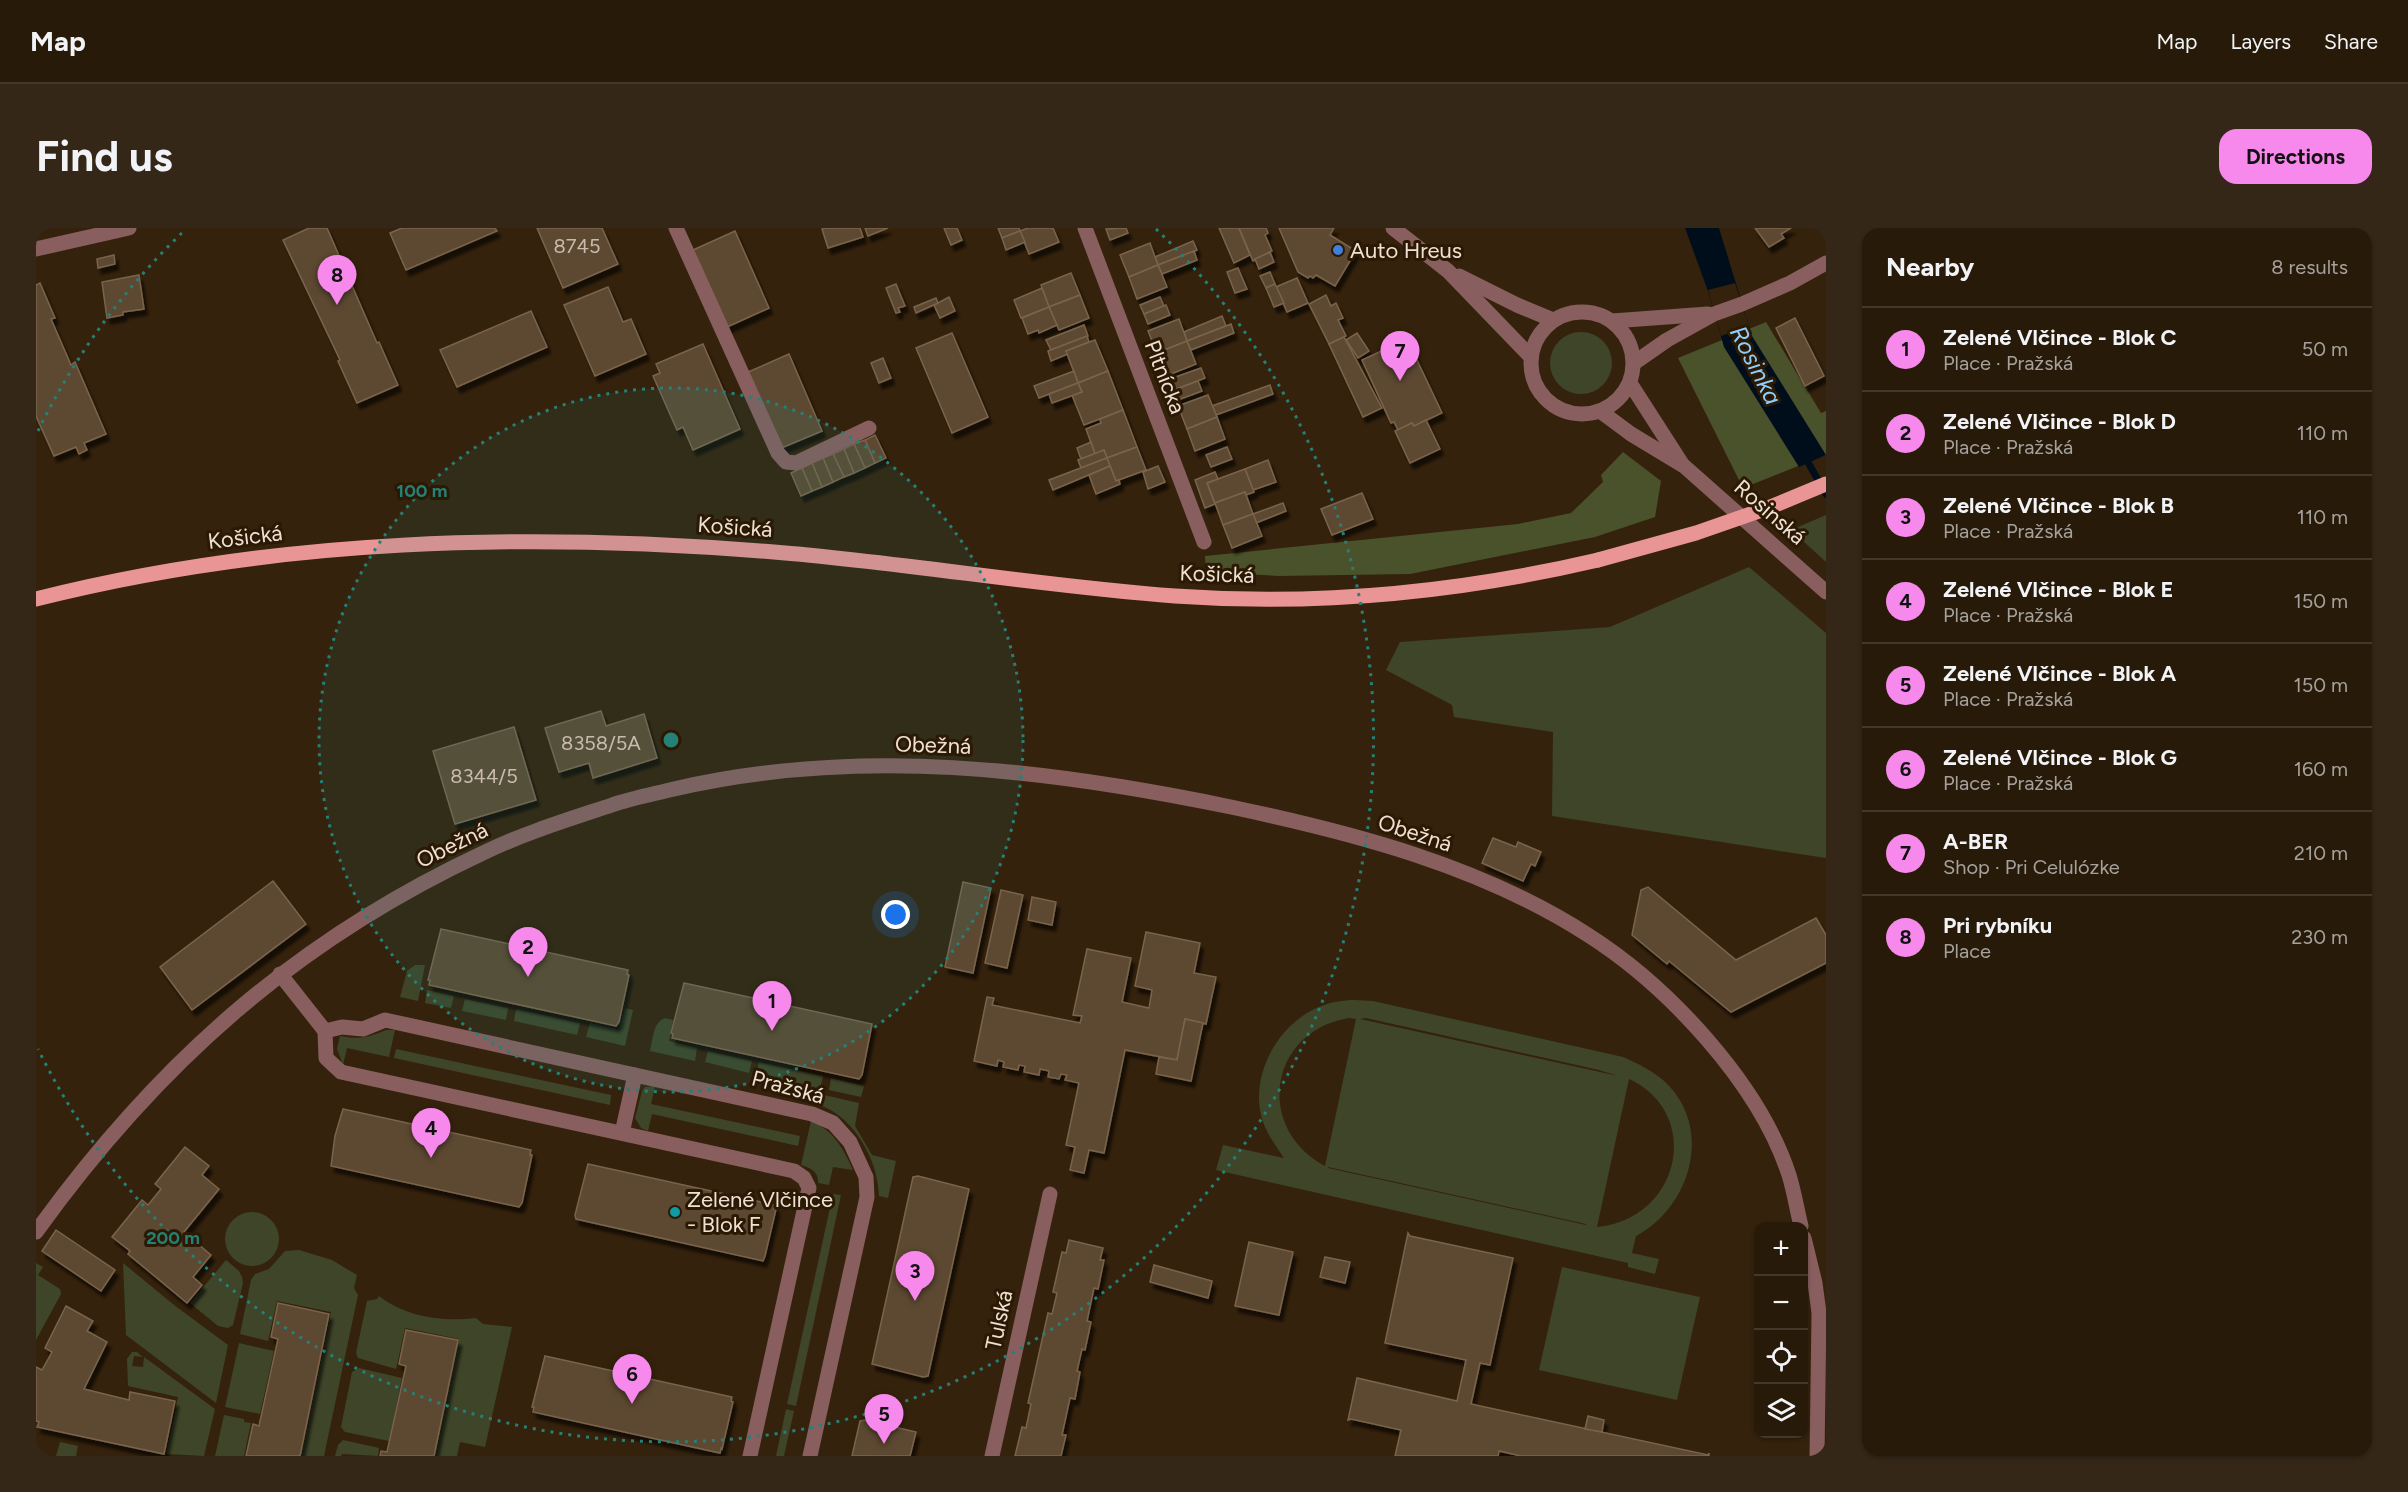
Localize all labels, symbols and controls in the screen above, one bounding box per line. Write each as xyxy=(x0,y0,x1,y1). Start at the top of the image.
text: Map xyxy=(30,24,86,58)
text: Map xyxy=(2157,29,2197,54)
text: Layers xyxy=(2230,29,2291,54)
text: Share xyxy=(2324,29,2378,54)
button: Directions xyxy=(2219,129,2372,184)
text: Find us xyxy=(36,131,173,182)
house number: 8745 xyxy=(554,234,600,258)
place label: Auto Hreus xyxy=(1350,237,1462,264)
marker: Auto Hreus xyxy=(1331,243,1345,257)
text: Nearby xyxy=(1886,251,1974,283)
text: 8 results xyxy=(2271,255,2348,279)
pin: 8 xyxy=(318,256,356,305)
water label: Rosinka xyxy=(1724,321,1788,409)
text: Zelené Vlčince - Blok C xyxy=(1943,324,2177,351)
pin: 7 xyxy=(1380,332,1420,381)
street label: Pltnícka xyxy=(1139,336,1191,418)
text: 1 xyxy=(1901,337,1910,361)
text: 50 m xyxy=(2302,337,2348,361)
text: Place · Pražská xyxy=(1943,351,2073,375)
text: Zelené Vlčince - Blok D xyxy=(1943,408,2176,435)
text: 2 xyxy=(1900,421,1911,445)
text: 110 m xyxy=(2297,421,2348,445)
text: Place · Pražská xyxy=(1943,435,2073,459)
street label: Rosinská xyxy=(1729,474,1811,550)
text: 100 m xyxy=(397,480,447,502)
text: Zelené Vlčince - Blok B xyxy=(1943,492,2174,519)
text: 3 xyxy=(1900,505,1911,529)
text: 110 m xyxy=(2297,505,2348,529)
street label: Košická xyxy=(697,511,773,543)
street label: Košická xyxy=(206,519,284,555)
text: Place · Pražská xyxy=(1943,519,2073,543)
street label: Košická xyxy=(1179,559,1255,589)
text: Zelené Vlčince - Blok E xyxy=(1943,576,2174,603)
text: 4 xyxy=(1899,589,1912,613)
text: 150 m xyxy=(2293,589,2348,613)
text: Place · Pražská xyxy=(1943,603,2073,627)
text: Zelené Vlčince - Blok A xyxy=(1943,660,2176,687)
text: 5 xyxy=(1900,673,1911,697)
text: 150 m xyxy=(2293,673,2348,697)
text: Place · Pražská xyxy=(1943,687,2073,711)
centre of rings xyxy=(661,730,681,750)
street label: Obežná xyxy=(894,730,972,760)
house number: 8358/5A xyxy=(561,731,641,755)
text: Zelené Vlčince - Blok G xyxy=(1943,744,2177,771)
text: 6 xyxy=(1900,757,1911,781)
text: 160 m xyxy=(2294,757,2348,781)
house number: 8344/5 xyxy=(450,764,518,788)
text: Place · Pražská xyxy=(1943,771,2073,795)
street label: Obežná xyxy=(1375,808,1455,858)
street label: Obežná xyxy=(412,816,492,874)
text: A-BER xyxy=(1943,828,2008,855)
text: 7 xyxy=(1900,841,1911,865)
text: 210 m xyxy=(2294,841,2348,865)
text: Shop · Pri Celulózke xyxy=(1943,855,2120,879)
your location xyxy=(881,900,910,929)
text: Pri rybníku xyxy=(1943,912,2052,939)
text: 8 xyxy=(1899,925,1912,949)
text: 230 m xyxy=(2291,925,2348,949)
pin: 2 xyxy=(508,928,548,977)
text: Place xyxy=(1943,939,1991,963)
pin: 1 xyxy=(752,982,792,1031)
street label: Pražská xyxy=(749,1064,827,1110)
pin: 4 xyxy=(412,1108,450,1158)
place label: Zelené Vlčince - Blok F xyxy=(687,1186,833,1238)
marker: Zelené Vlčince - Blok F xyxy=(668,1205,682,1219)
map controls xyxy=(1754,1222,1808,1438)
button: + xyxy=(1754,1222,1808,1276)
text: 200 m xyxy=(146,1227,200,1249)
pin: 3 xyxy=(896,1252,934,1301)
button: − xyxy=(1754,1276,1808,1330)
street label: Tulská xyxy=(980,1288,1018,1352)
button: locate xyxy=(1754,1330,1808,1384)
pin: 6 xyxy=(612,1354,652,1404)
button: layers xyxy=(1754,1384,1808,1438)
pin: 5 xyxy=(864,1394,904,1444)

